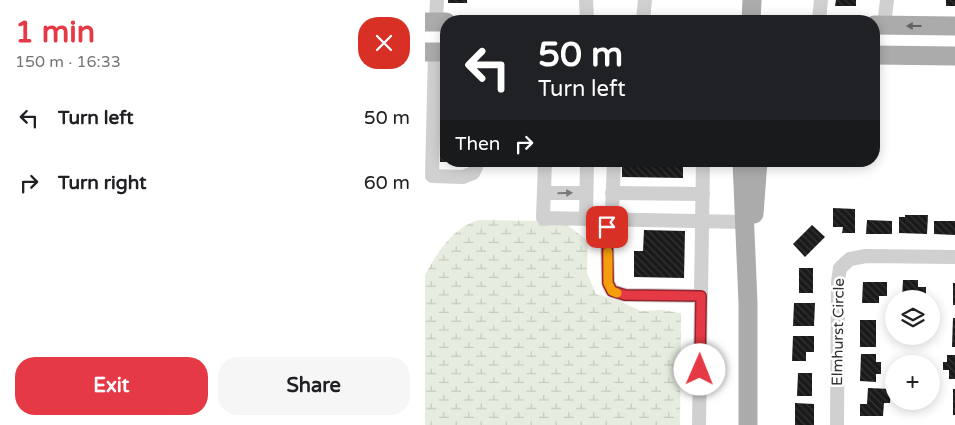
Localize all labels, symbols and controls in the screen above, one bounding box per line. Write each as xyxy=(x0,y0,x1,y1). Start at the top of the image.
text: 1 min xyxy=(15,14,95,51)
button: close xyxy=(358,17,410,69)
one-way arrow xyxy=(906,21,922,29)
text: 50 m xyxy=(538,34,623,76)
icon: left xyxy=(455,35,520,100)
text: 150 m · 16:33 xyxy=(15,52,121,72)
text: Turn left xyxy=(538,76,626,102)
icon: left xyxy=(15,104,43,132)
text: Turn left xyxy=(58,107,134,129)
text: 50 m xyxy=(364,107,410,129)
icon: right xyxy=(510,130,538,158)
text: Then xyxy=(455,133,500,155)
icon: right xyxy=(15,169,43,197)
text: Turn right xyxy=(58,172,146,194)
text: 60 m xyxy=(364,172,410,194)
one-way arrow xyxy=(557,189,573,197)
pin xyxy=(586,206,628,248)
icon: arrive xyxy=(593,213,621,241)
street label: Elmhurst Circle xyxy=(828,278,848,386)
map controls xyxy=(885,290,940,410)
button: layers xyxy=(885,290,940,345)
position arrow xyxy=(673,343,725,395)
button: + xyxy=(885,355,940,410)
button: Exit xyxy=(15,357,208,415)
button: Share xyxy=(218,357,410,415)

